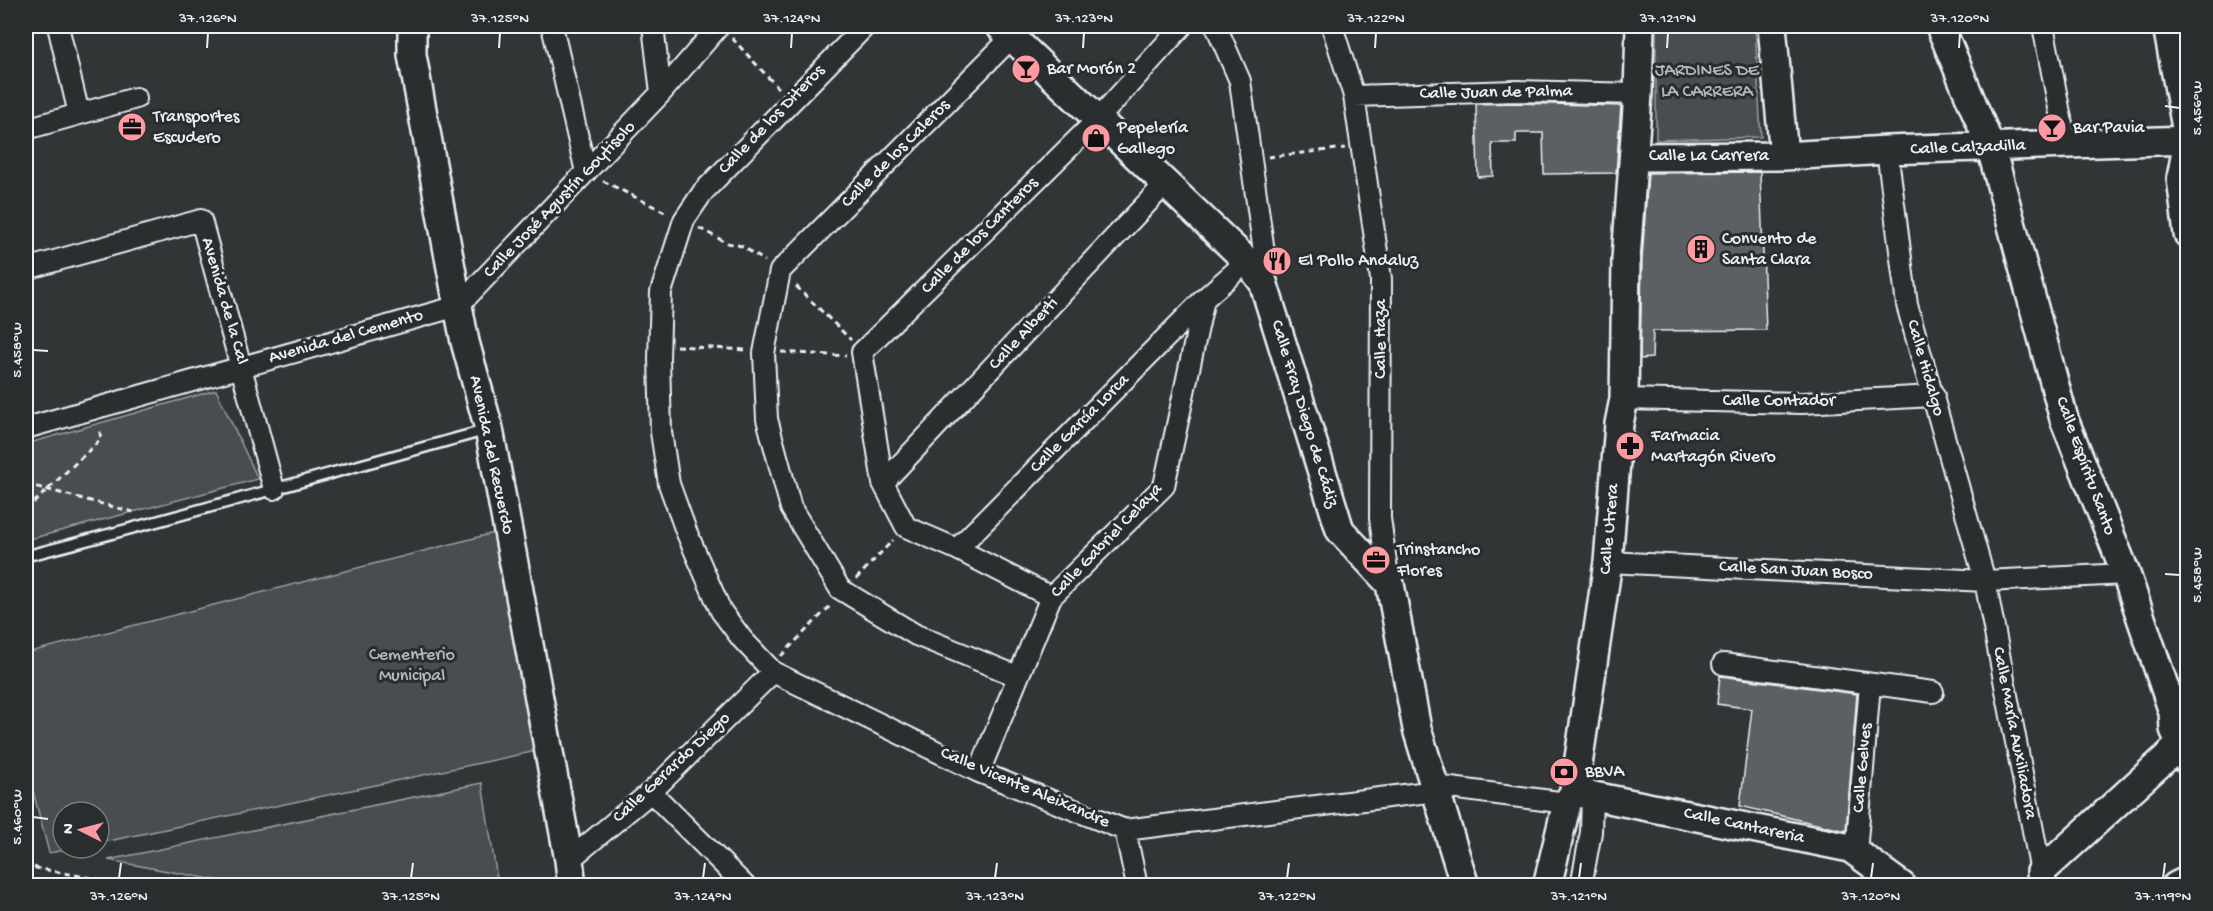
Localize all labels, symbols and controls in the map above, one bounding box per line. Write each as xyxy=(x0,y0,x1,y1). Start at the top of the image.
text: 37.126°N xyxy=(178,10,237,28)
text: 37.125°N xyxy=(470,10,529,28)
text: 37.124°N xyxy=(762,10,821,28)
text: 37.123°N xyxy=(1054,10,1113,28)
text: 37.122°N xyxy=(1346,10,1405,28)
text: 37.121°N xyxy=(1639,10,1696,28)
text: 37.120°N xyxy=(1930,10,1990,28)
bar icon: Bar Morón 2 xyxy=(1010,53,1042,85)
place label: Bar Morón 2 xyxy=(1046,59,1136,80)
street label: Calle de los Diteros xyxy=(714,60,831,179)
park label: JARDINES DE LA CARRERA xyxy=(1655,61,1760,103)
text: 5.456°W xyxy=(2189,80,2207,135)
street label: Calle Juan de Palma xyxy=(1419,81,1574,105)
street label: Calle de los Caleros xyxy=(837,94,956,213)
place label: Transportes Escudero xyxy=(152,107,241,149)
office icon: Transportes Escudero xyxy=(116,111,148,143)
bar icon: Bar Pavia xyxy=(2036,112,2068,144)
street label: Calle José Agustín Goytisolo xyxy=(479,117,641,283)
place label: Pepelería Gallego xyxy=(1116,118,1189,160)
place label: Bar Pavia xyxy=(2072,118,2146,139)
shop icon: Pepelería Gallego xyxy=(1080,122,1112,154)
street label: Calle Calzadilla xyxy=(1910,135,2027,161)
street label: Calle La Carrera xyxy=(1649,146,1770,167)
street label: Calle de los Canteros xyxy=(917,172,1044,299)
place label: Convento de Santa Clara xyxy=(1722,229,1817,271)
building icon: Convento de Santa Clara xyxy=(1685,233,1717,265)
street label: Avenida de la Cal xyxy=(196,235,252,367)
restaurant icon: El Pollo Andaluz xyxy=(1261,245,1293,277)
place label: El Pollo Andaluz xyxy=(1298,251,1419,272)
street label: Calle Alberti xyxy=(985,293,1063,375)
street label: Calle Haza xyxy=(1371,298,1392,379)
street label: Avenida del Cemento xyxy=(266,305,426,369)
street label: Calle Hidalgo xyxy=(1901,317,1949,419)
street label: Calle Fray Diego de Cádiz xyxy=(1265,318,1343,511)
text: 5.458°W xyxy=(9,322,27,378)
street label: Calle García Lorca xyxy=(1026,369,1135,478)
street label: Avenida del Recuerdo xyxy=(464,374,518,536)
street label: Calle Contador xyxy=(1723,391,1837,412)
street label: Calle Espíritu Santo xyxy=(2050,394,2120,538)
place label: Farmacia Martagón Rivero xyxy=(1650,426,1776,468)
pharmacy icon: Farmacia Martagón Rivero xyxy=(1614,430,1646,462)
street label: Calle Gabriel Celaya xyxy=(1047,478,1168,603)
street label: Calle Utrera xyxy=(1596,482,1625,575)
place label: Trinstancho Flores xyxy=(1396,540,1480,582)
office icon: Trinstancho Flores xyxy=(1360,544,1392,576)
text: 5.458°W xyxy=(2189,547,2207,603)
street label: Calle San Juan Bosco xyxy=(1719,556,1873,586)
park label: Cementerio Municipal xyxy=(369,645,455,687)
street label: Calle María Auxiliadora xyxy=(1987,645,2041,822)
street label: Calle Gerardo Diego xyxy=(609,708,735,828)
street label: Calle Gelves xyxy=(1849,721,1877,814)
street label: Calle Vicente Aleixandre xyxy=(937,743,1114,833)
bank icon: BBVA xyxy=(1548,756,1580,788)
place label: BBVA xyxy=(1584,762,1625,783)
text: 5.460°W xyxy=(9,789,27,845)
north arrow xyxy=(51,800,111,860)
street label: Calle Cantareria xyxy=(1682,803,1807,849)
text: N xyxy=(60,822,80,835)
text: 37.126°N xyxy=(89,888,148,906)
text: 37.125°N xyxy=(381,888,440,906)
text: 37.124°N xyxy=(673,888,732,906)
text: 37.123°N xyxy=(965,888,1024,906)
text: 37.122°N xyxy=(1257,888,1316,906)
text: 37.121°N xyxy=(1550,888,1607,906)
text: 37.120°N xyxy=(1841,888,1901,906)
text: 37.119°N xyxy=(2134,888,2191,906)

